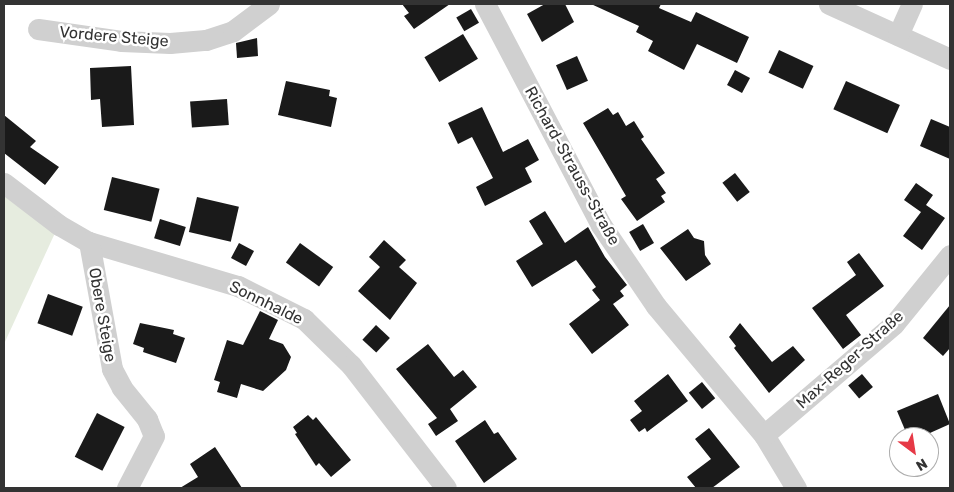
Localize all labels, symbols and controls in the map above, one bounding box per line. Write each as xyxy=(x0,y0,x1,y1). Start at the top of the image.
street label: Vordere Steige xyxy=(59,23,169,51)
street label: Richard-Strauss-Straße xyxy=(520,83,624,249)
street label: Obere Steige xyxy=(84,266,120,364)
street label: Sonnhalde xyxy=(226,277,306,329)
street label: Max-Reger-Straße xyxy=(793,307,907,413)
north arrow xyxy=(889,427,939,477)
text: N xyxy=(913,455,930,474)

